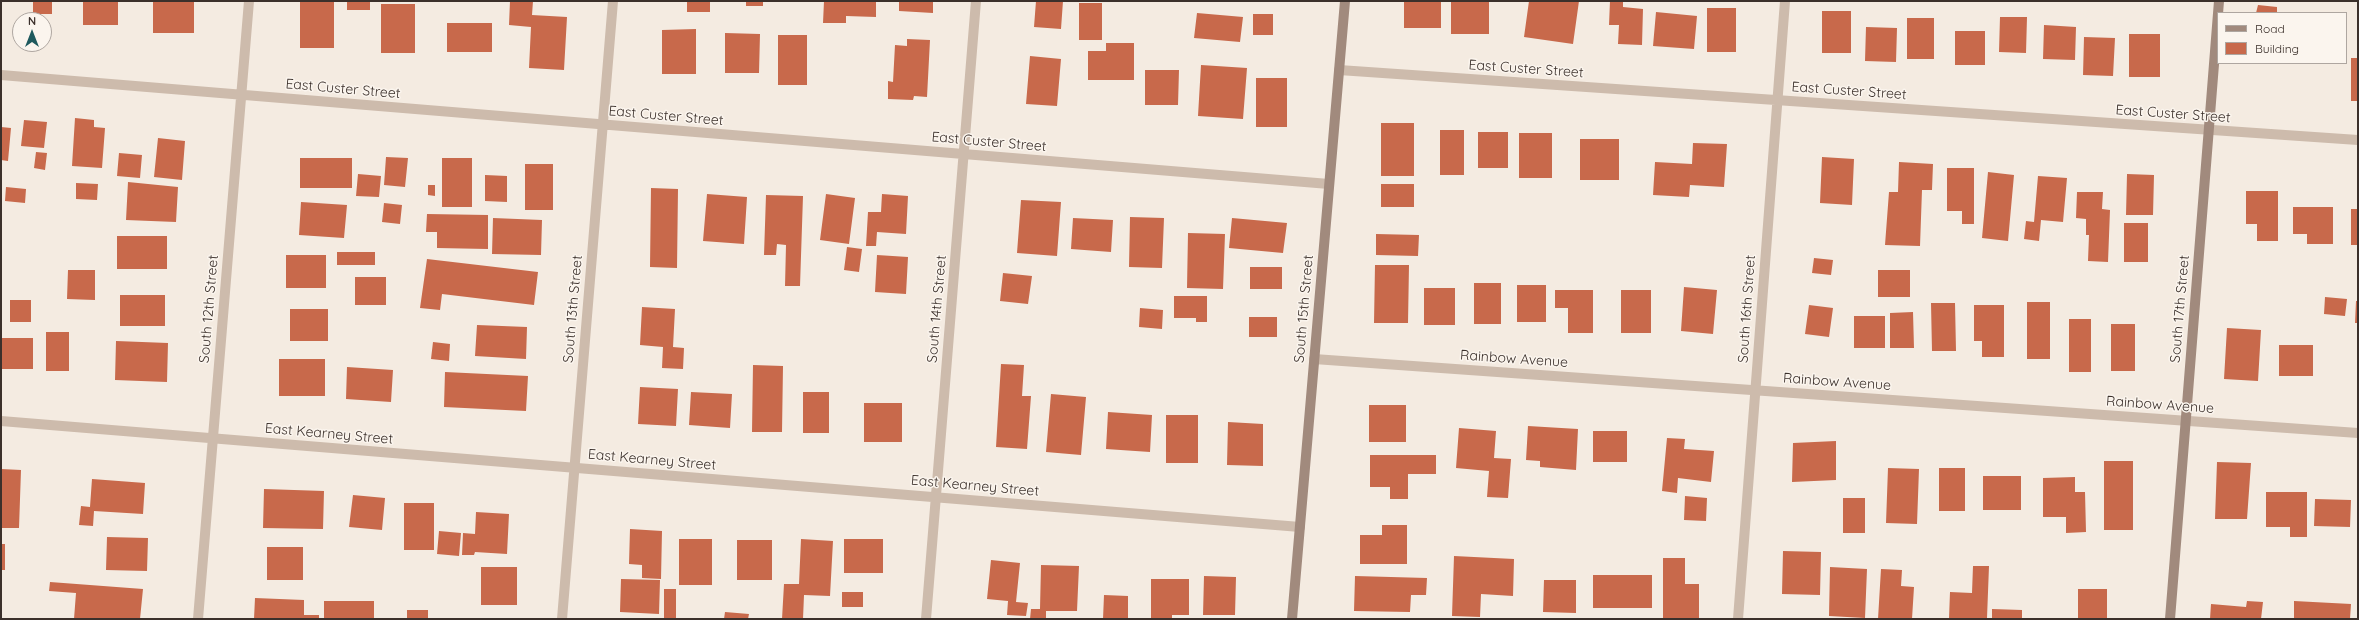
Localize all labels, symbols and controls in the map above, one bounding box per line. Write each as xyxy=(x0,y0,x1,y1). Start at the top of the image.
north arrow xyxy=(12,12,52,52)
legend xyxy=(2217,12,2347,64)
text: N xyxy=(28,14,36,28)
text: Road xyxy=(2255,21,2285,36)
text: Building xyxy=(2255,41,2299,56)
street label: East Custer Street xyxy=(1468,57,1584,81)
street label: East Custer Street xyxy=(285,76,401,102)
street label: East Custer Street xyxy=(1791,79,1907,103)
street label: East Custer Street xyxy=(2115,102,2231,126)
street label: East Custer Street xyxy=(608,103,724,129)
street label: East Custer Street xyxy=(931,129,1047,155)
street label: South 12th Street xyxy=(196,254,222,364)
street label: South 13th Street xyxy=(560,254,586,364)
street label: South 15th Street xyxy=(1291,254,1317,364)
street label: South 16th Street xyxy=(1735,254,1759,364)
street label: South 17th Street xyxy=(2167,254,2193,364)
street label: South 14th Street xyxy=(924,255,950,363)
street label: Rainbow Avenue xyxy=(1459,347,1569,371)
street label: Rainbow Avenue xyxy=(1782,370,1892,394)
street label: Rainbow Avenue xyxy=(2105,393,2215,417)
street label: East Kearney Street xyxy=(264,420,394,448)
street label: East Kearney Street xyxy=(587,446,717,474)
street label: East Kearney Street xyxy=(910,472,1040,500)

